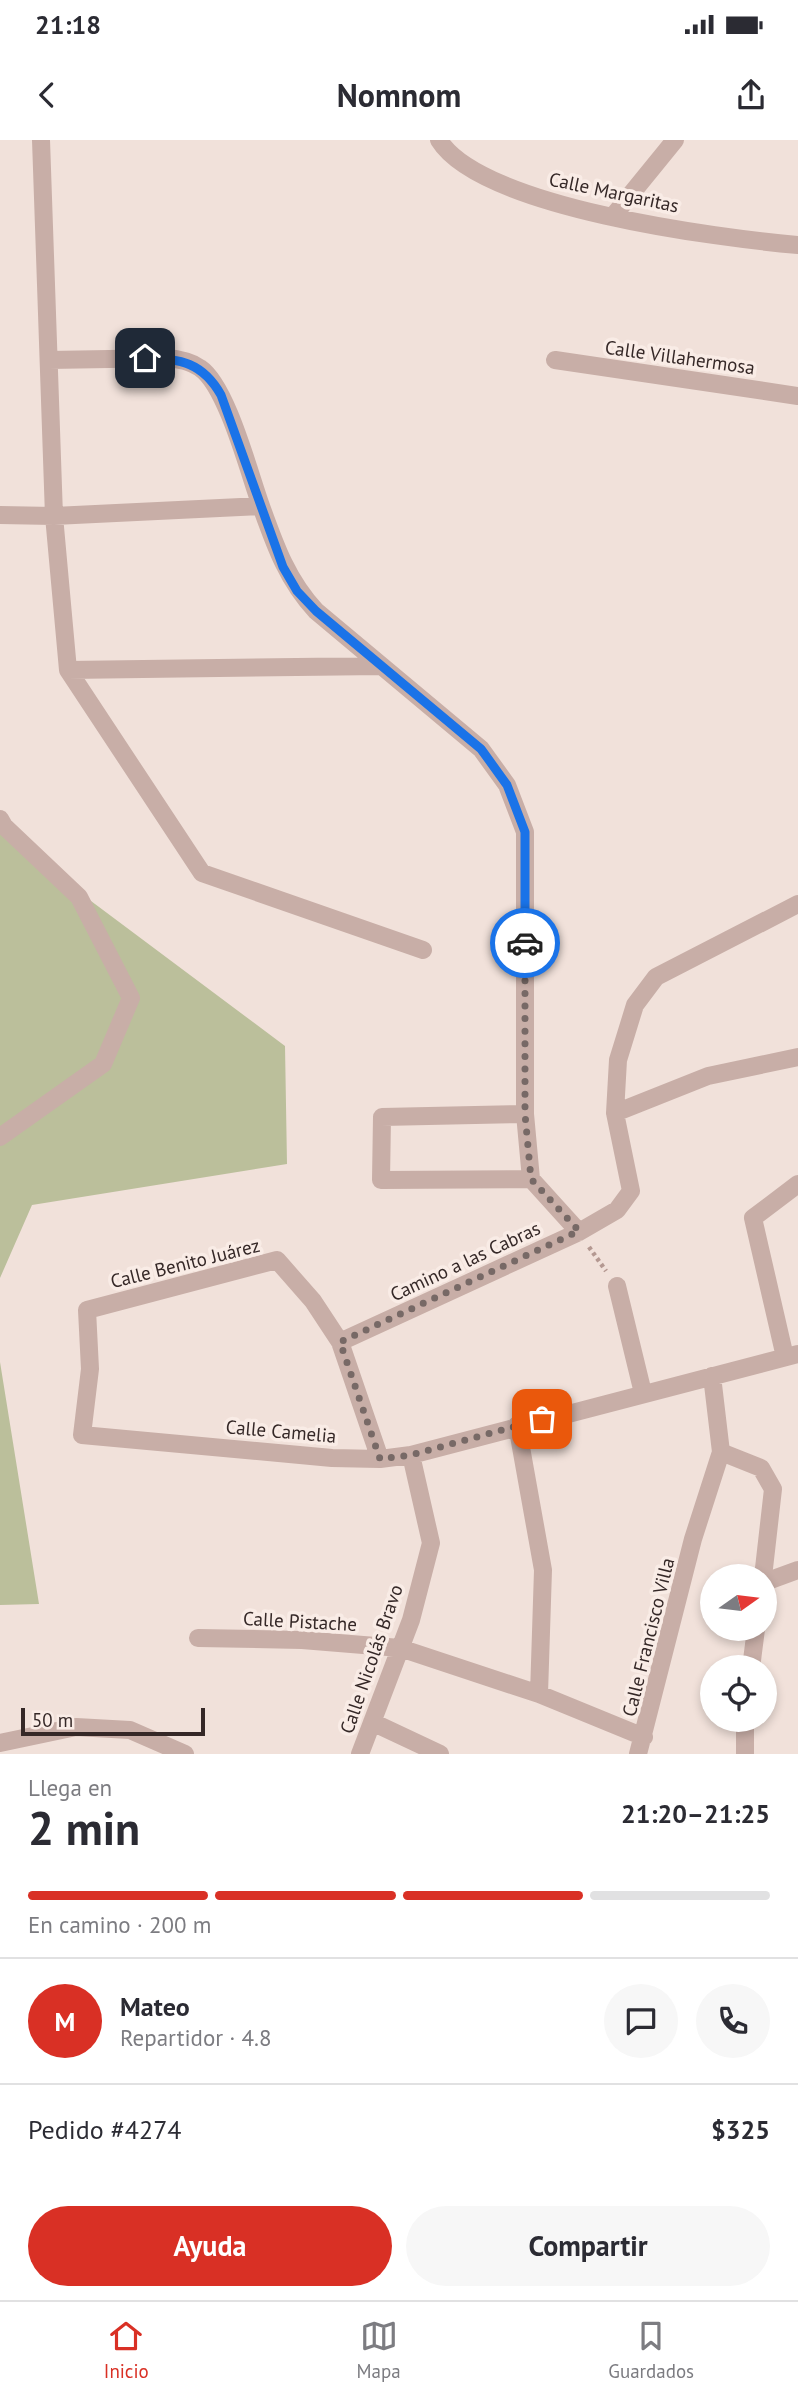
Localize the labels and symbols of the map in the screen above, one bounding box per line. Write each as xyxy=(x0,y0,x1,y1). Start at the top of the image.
street label: Calle Margaritas xyxy=(547,167,681,217)
pin xyxy=(115,328,175,388)
street label: Calle Villahermosa xyxy=(603,335,757,379)
courier xyxy=(490,908,560,978)
street label: Camino a las Cabras xyxy=(386,1216,544,1306)
street label: Calle Benito Juárez xyxy=(108,1233,262,1293)
pin xyxy=(512,1389,572,1449)
street label: Calle Camelia xyxy=(225,1414,337,1448)
street label: Calle Francisco Villa xyxy=(617,1555,679,1719)
north arrow xyxy=(700,1564,777,1642)
street label: Calle Nicolás Bravo xyxy=(334,1581,408,1737)
street label: Calle Pistache xyxy=(242,1606,358,1636)
scale bar xyxy=(21,1705,205,1737)

